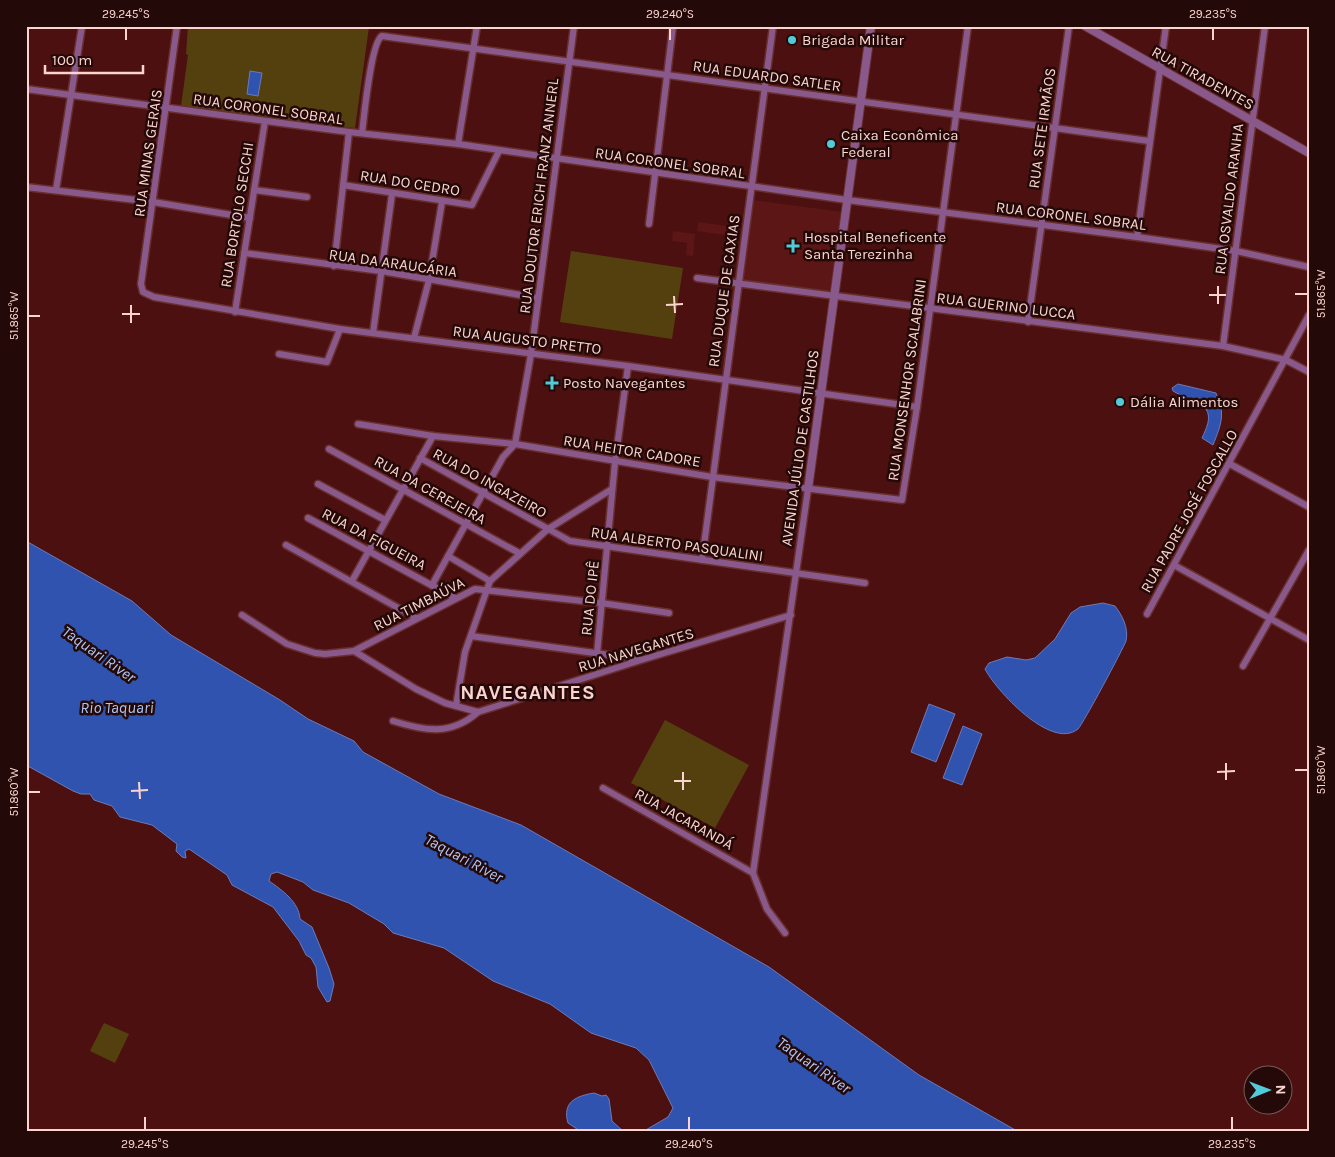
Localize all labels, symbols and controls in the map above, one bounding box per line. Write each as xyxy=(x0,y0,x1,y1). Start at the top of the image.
text: 29.245°S xyxy=(102,7,150,21)
text: 29.240°S xyxy=(646,7,694,21)
text: 29.235°S xyxy=(1189,7,1237,21)
place label: Brigada Militar xyxy=(802,31,904,49)
marker: Brigada Militar xyxy=(786,34,798,46)
scale bar xyxy=(45,42,142,74)
street label: RUA TIRADENTES xyxy=(1149,42,1257,114)
text: 100 m xyxy=(52,51,92,69)
street label: RUA EDUARDO SATLER xyxy=(692,57,842,95)
street label: RUA SETE IRMÃOS xyxy=(1025,67,1059,189)
street label: RUA DOUTOR ERICH FRANZ ANNERL xyxy=(516,77,562,315)
street label: RUA MINAS GERAIS xyxy=(130,88,166,218)
street label: RUA CORONEL SOBRAL xyxy=(192,90,344,128)
street label: RUA OSVALDO ARANHA xyxy=(1211,122,1247,276)
place label: Caixa Econômica Federal xyxy=(841,126,959,161)
marker: Caixa Econômica Federal xyxy=(825,138,837,150)
street label: RUA BORTOLO SECCHI xyxy=(217,141,257,289)
street label: RUA CORONEL SOBRAL xyxy=(594,144,746,182)
street label: RUA DO CEDRO xyxy=(359,166,461,200)
street label: RUA CORONEL SOBRAL xyxy=(995,198,1147,234)
street label: RUA DUQUE DE CAXIAS xyxy=(704,214,744,368)
place label: Hospital Beneficente Santa Terezinha xyxy=(804,228,946,263)
marker: Hospital Beneficente Santa Terezinha xyxy=(786,239,800,253)
street label: RUA DA ARAUCÁRIA xyxy=(328,245,459,281)
text: 51.865°W xyxy=(1314,269,1328,318)
street label: RUA MONSENHOR SCALABRINI xyxy=(884,278,930,482)
street label: RUA GUERINO LUCCA xyxy=(936,289,1077,323)
text: 51.865°W xyxy=(7,291,21,340)
street label: RUA AUGUSTO PRETTO xyxy=(452,322,602,358)
street label: AVENIDA JÚLIO DE CASTILHOS xyxy=(777,349,823,547)
place label: Posto Navegantes xyxy=(563,374,686,392)
marker: Posto Navegantes xyxy=(545,376,559,390)
place label: Dália Alimentos xyxy=(1130,393,1238,411)
marker: Dália Alimentos xyxy=(1114,396,1126,408)
street label: RUA PADRE JOSÉ FOSCALLO xyxy=(1137,426,1241,596)
street label: RUA HEITOR CADORE xyxy=(562,431,702,471)
street label: RUA DO INGAZEIRO xyxy=(430,444,550,522)
street label: RUA DA CEREJEIRA xyxy=(371,452,489,528)
street label: RUA DA FIGUEIRA xyxy=(319,504,429,574)
street label: RUA ALBERTO PASQUALINI xyxy=(590,523,764,565)
street label: RUA DO IPÊ xyxy=(577,560,603,636)
street label: RUA TIMBAÚVA xyxy=(370,573,468,635)
water label: Taquari River xyxy=(58,622,140,687)
street label: RUA NAVEGANTES xyxy=(576,624,696,676)
district label: NAVEGANTES xyxy=(460,681,596,704)
water label: Rio Taquari xyxy=(80,698,154,717)
text: 51.860°W xyxy=(1314,745,1328,795)
text: 51.860°W xyxy=(7,767,21,817)
street label: RUA JACARANDÁ xyxy=(631,784,737,854)
water label: Taquari River xyxy=(422,829,507,887)
water label: Taquari River xyxy=(773,1033,855,1098)
north arrow xyxy=(1242,1064,1292,1114)
text: N xyxy=(1272,1085,1289,1095)
text: 29.245°S xyxy=(121,1137,169,1151)
text: 29.240°S xyxy=(665,1137,713,1151)
text: 29.235°S xyxy=(1208,1137,1256,1151)

